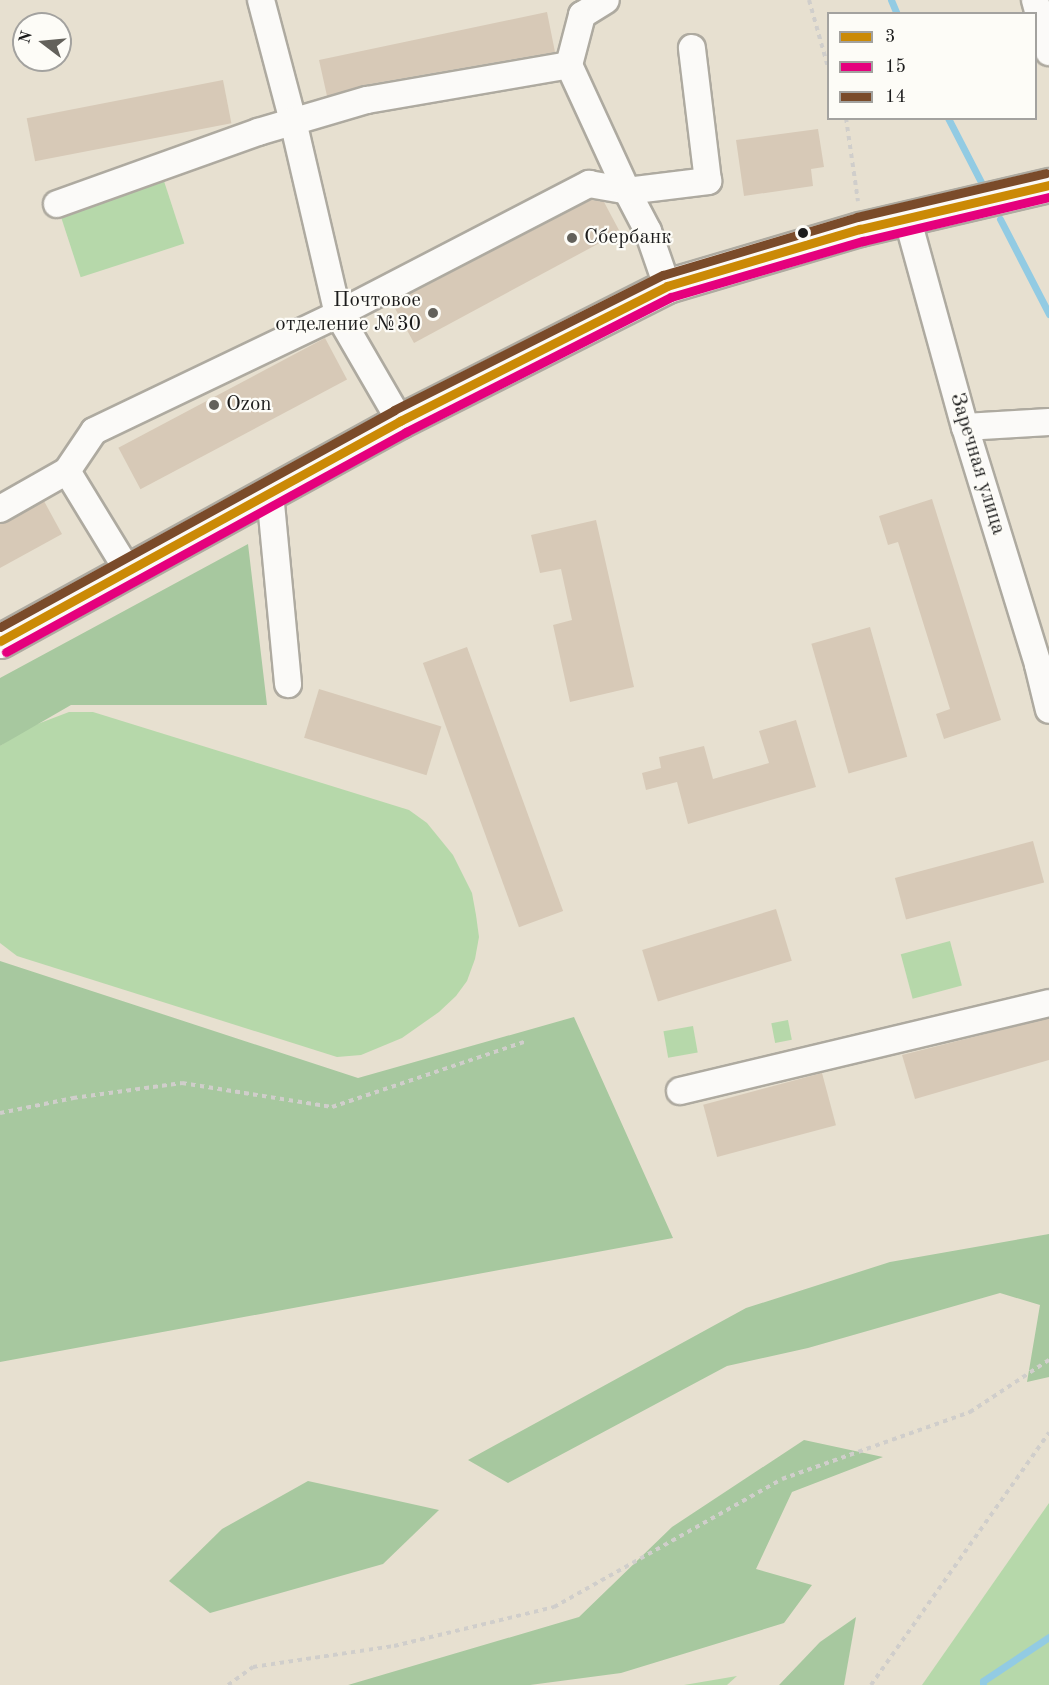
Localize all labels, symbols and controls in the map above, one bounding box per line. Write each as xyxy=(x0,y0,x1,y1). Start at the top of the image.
north arrow xyxy=(12,12,72,72)
legend xyxy=(827,12,1037,120)
text: 3 xyxy=(885,28,895,46)
text: N xyxy=(17,30,36,46)
text: 15 xyxy=(885,58,906,76)
text: 14 xyxy=(885,88,906,106)
place label: Сбербанк xyxy=(584,225,672,251)
unlabelled marker xyxy=(797,227,809,239)
marker: Сбербанк xyxy=(565,231,579,245)
place label: Почтовое отделение №30 xyxy=(275,288,421,338)
marker: Почтовое отделение №30 xyxy=(426,306,440,320)
street label: Заречная улица xyxy=(943,390,1011,538)
place label: Ozon xyxy=(226,392,272,418)
marker: Ozon xyxy=(207,398,221,412)

